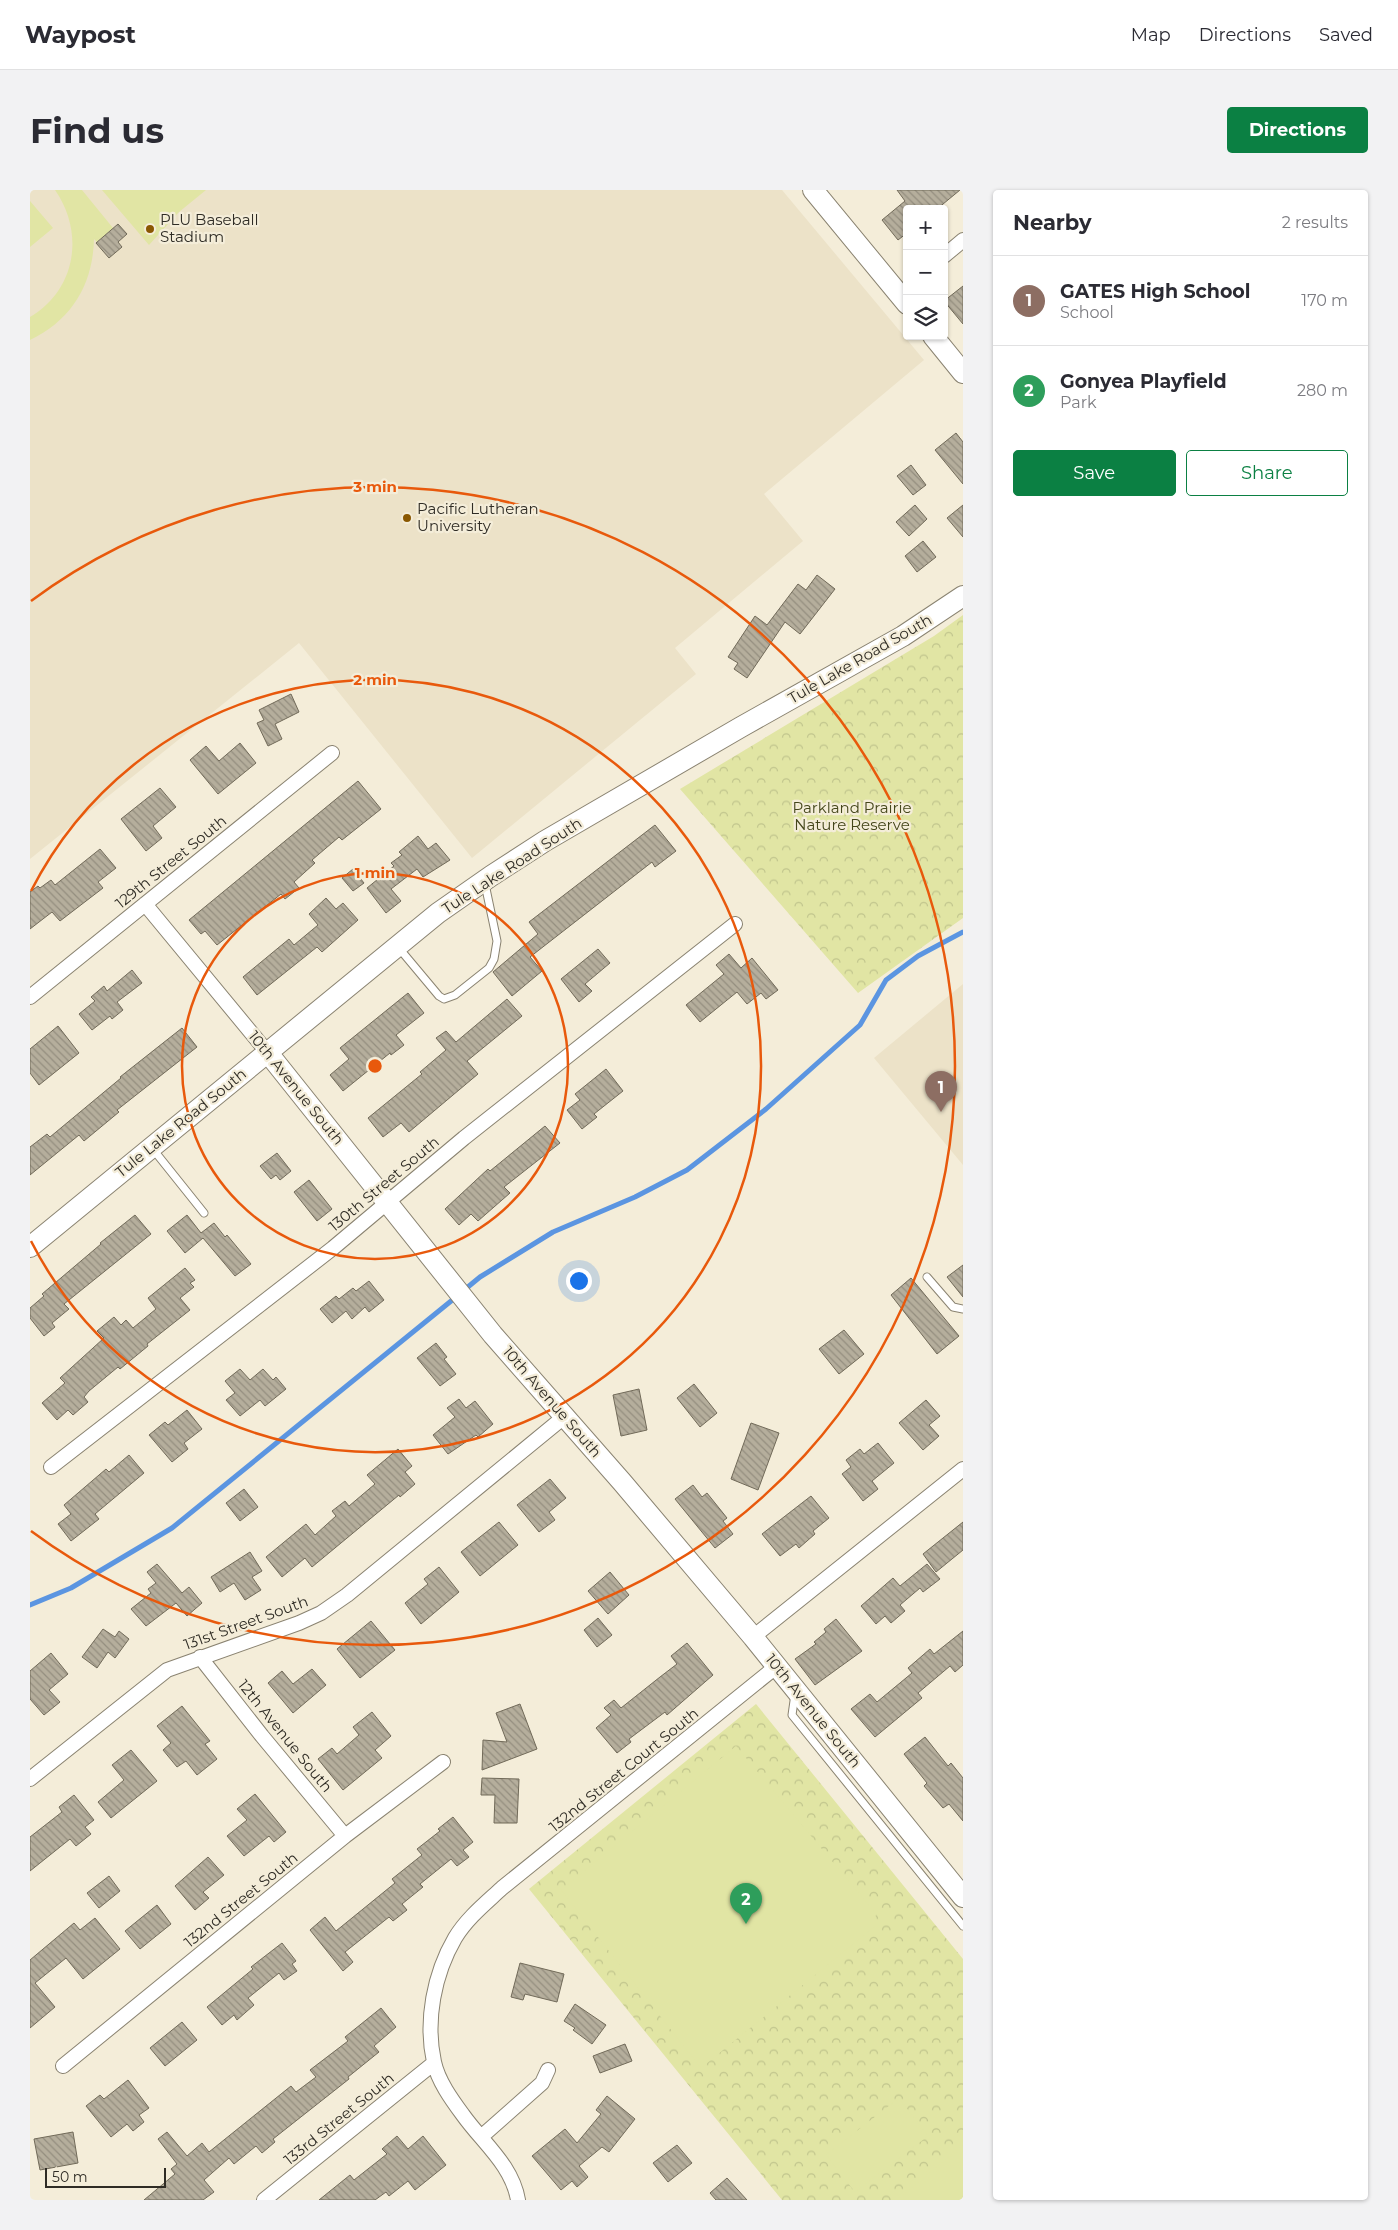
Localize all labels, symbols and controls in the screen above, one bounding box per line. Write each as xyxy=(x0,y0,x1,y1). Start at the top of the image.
text: Waypost xyxy=(25,20,136,49)
text: Map xyxy=(1131,24,1171,46)
text: Directions xyxy=(1199,24,1291,46)
text: Saved xyxy=(1319,24,1373,46)
button: Directions xyxy=(1227,107,1368,153)
text: Find us xyxy=(30,109,164,152)
map controls xyxy=(903,205,948,340)
button: + xyxy=(903,205,948,250)
place label: PLU Baseball Stadium xyxy=(160,210,259,246)
text: Nearby xyxy=(1013,210,1092,235)
text: 2 results xyxy=(1282,213,1348,232)
marker: PLU Baseball Stadium xyxy=(144,223,156,235)
button: − xyxy=(903,250,948,295)
text: GATES High School xyxy=(1060,280,1251,303)
text: 1 xyxy=(1026,291,1032,310)
text: 170 m xyxy=(1301,291,1348,310)
button: layers xyxy=(903,295,948,340)
text: School xyxy=(1060,303,1114,322)
text: Gonyea Playfield xyxy=(1060,370,1227,393)
text: 2 xyxy=(1024,381,1034,400)
text: 280 m xyxy=(1297,381,1348,400)
text: Park xyxy=(1060,393,1097,412)
button: Save xyxy=(1013,450,1176,496)
button: Share xyxy=(1186,450,1348,496)
text: 3 min xyxy=(352,477,397,496)
place label: Pacific Lutheran University xyxy=(417,499,539,535)
marker: Pacific Lutheran University xyxy=(401,512,413,524)
street label: Tule Lake Road South xyxy=(784,610,935,708)
text: 2 min xyxy=(353,670,397,689)
park label: Parkland Prairie Nature Reserve xyxy=(792,798,912,834)
street label: 129th Street South xyxy=(111,811,230,912)
street label: Tule Lake Road South xyxy=(438,813,585,918)
text: 1 min xyxy=(355,863,395,882)
street label: 10th Avenue South xyxy=(245,1027,348,1149)
centre of rings xyxy=(366,1057,384,1075)
street label: Tule Lake Road South xyxy=(111,1064,250,1181)
pin: 1 xyxy=(925,1071,957,1112)
street label: 130th Street South xyxy=(325,1132,443,1235)
your location xyxy=(566,1268,592,1294)
street label: 10th Avenue South xyxy=(499,1342,606,1461)
street label: 131st Street South xyxy=(181,1591,311,1654)
street label: 10th Avenue South xyxy=(762,1650,865,1772)
street label: 12th Avenue South xyxy=(234,1675,337,1796)
street label: 132nd Street Court South xyxy=(545,1703,702,1836)
street label: 132nd Street South xyxy=(180,1848,301,1951)
pin: 2 xyxy=(730,1883,762,1924)
street label: 133rd Street South xyxy=(280,2068,398,2169)
scale bar xyxy=(45,2165,166,2188)
text: 50 m xyxy=(52,2168,88,2186)

